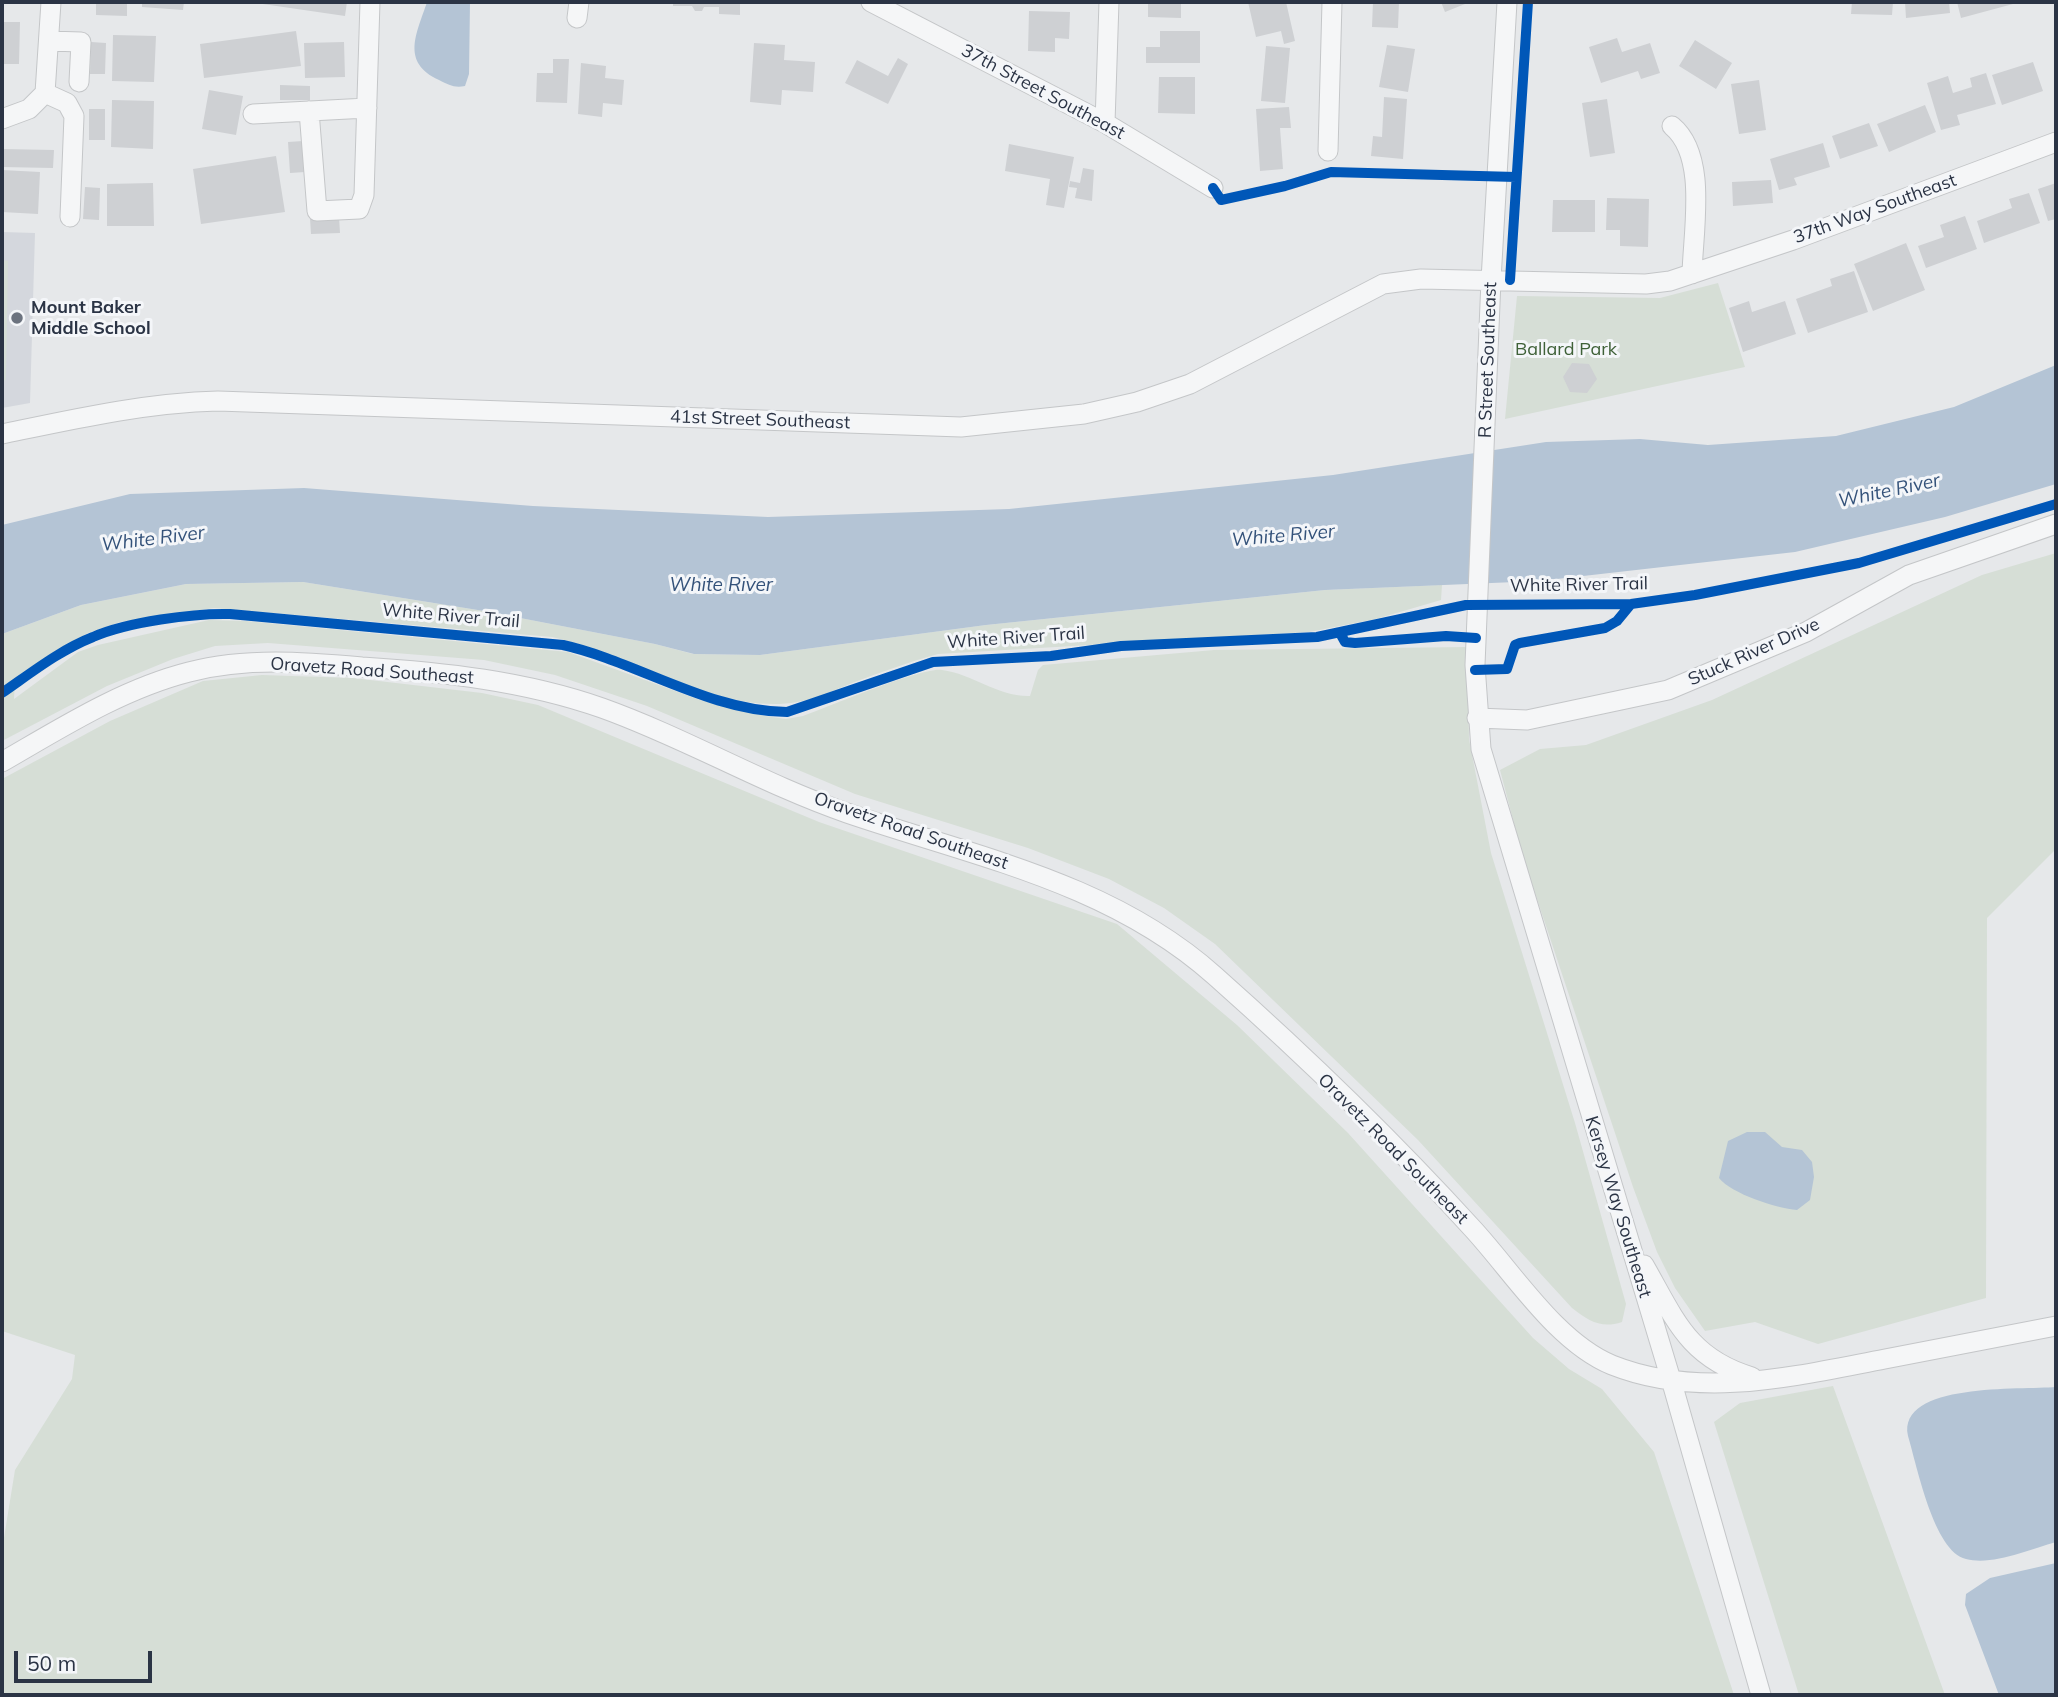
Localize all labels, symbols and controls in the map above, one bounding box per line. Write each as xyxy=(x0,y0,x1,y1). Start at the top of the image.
street label: 37th Street Southeast xyxy=(958,40,1128,144)
street label: 37th Way Southeast xyxy=(1791,170,1959,248)
street label: R Street Southeast xyxy=(1474,282,1502,438)
place label: Mount Baker Middle School xyxy=(31,297,151,340)
marker: Mount Baker Middle School xyxy=(9,310,25,326)
park label: Ballard Park xyxy=(1515,339,1617,361)
street label: 41st Street Southeast xyxy=(669,406,851,434)
water label: White River xyxy=(1836,469,1942,513)
water label: White River xyxy=(1230,520,1336,552)
water label: White River xyxy=(100,521,206,557)
street label: White River Trail xyxy=(1510,573,1648,597)
water label: White River xyxy=(669,574,773,596)
street label: White River Trail xyxy=(381,599,521,633)
street label: Stuck River Drive xyxy=(1685,613,1823,691)
street label: White River Trail xyxy=(946,622,1086,654)
street label: Oravetz Road Southeast xyxy=(270,653,474,689)
street label: Oravetz Road Southeast xyxy=(811,788,1011,874)
street label: Oravetz Road Southeast xyxy=(1313,1069,1473,1229)
street label: Kersey Way Southeast xyxy=(1580,1114,1656,1300)
scale bar xyxy=(18,1638,156,1682)
text: 50 m xyxy=(27,1650,76,1676)

